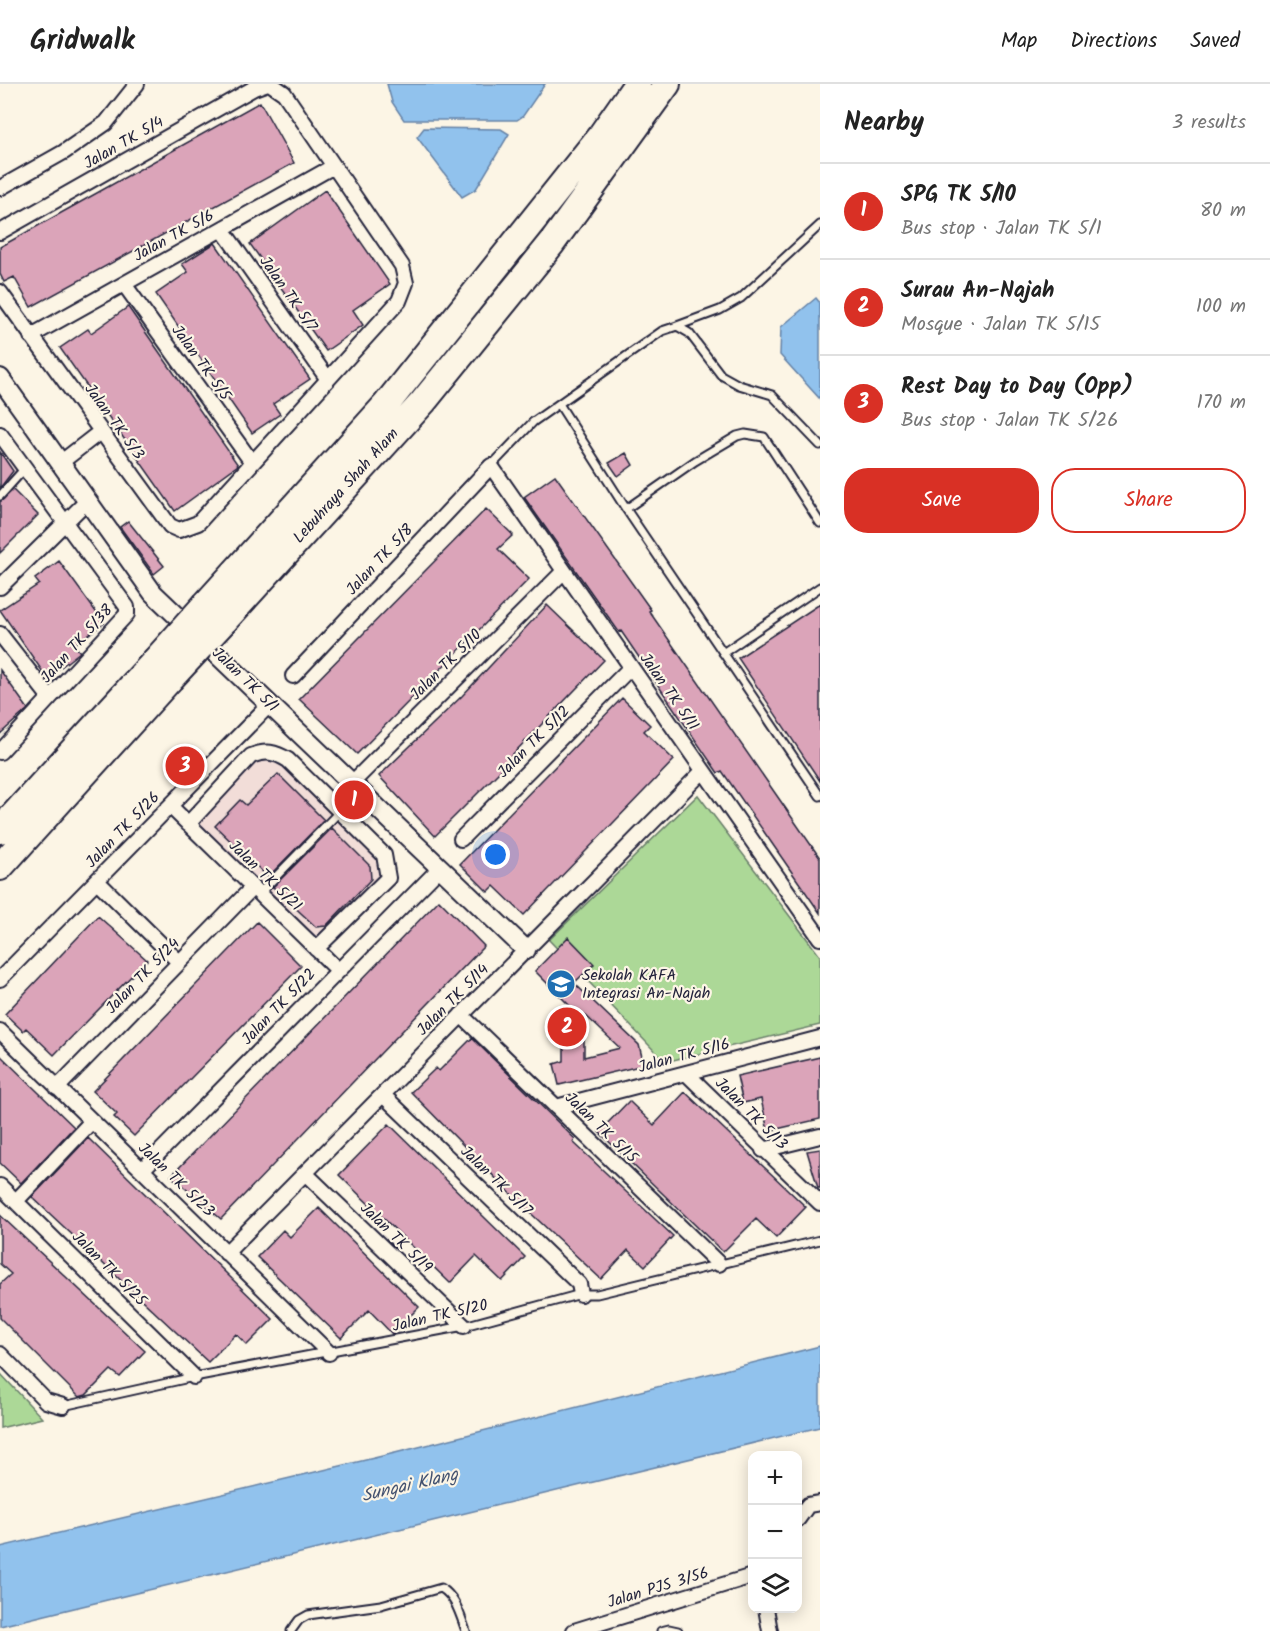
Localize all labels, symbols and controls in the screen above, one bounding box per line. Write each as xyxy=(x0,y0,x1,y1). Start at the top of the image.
text: Gridwalk xyxy=(30,19,135,64)
text: Map xyxy=(1001,25,1037,58)
text: Directions xyxy=(1070,25,1157,58)
text: Saved xyxy=(1190,25,1240,58)
text: Nearby xyxy=(844,102,924,144)
text: 3 results xyxy=(1172,107,1246,139)
street label: Jalan TK 5/4 xyxy=(79,110,169,176)
text: SPG TK 5/10 xyxy=(901,178,1016,213)
text: 1 xyxy=(860,195,867,227)
text: 80 m xyxy=(1200,195,1246,227)
street label: Jalan TK 5/6 xyxy=(129,204,219,268)
text: Bus stop · Jalan TK 5/1 xyxy=(901,213,1102,245)
street label: Jalan TK 5/7 xyxy=(253,251,324,337)
text: Surau An-Najah xyxy=(901,274,1054,309)
text: 2 xyxy=(858,291,869,323)
text: 100 m xyxy=(1196,291,1246,323)
text: Mosque · Jalan TK 5/15 xyxy=(901,309,1100,341)
street label: Jalan TK 5/5 xyxy=(165,320,238,407)
text: Rest Day to Day (Opp) xyxy=(901,370,1133,405)
street label: Jalan TK 5/3 xyxy=(78,379,150,465)
text: 3 xyxy=(858,387,869,419)
text: 170 m xyxy=(1197,387,1246,419)
text: Bus stop · Jalan TK 5/26 xyxy=(901,405,1118,437)
street label: Lebuhraya Shah Alam xyxy=(287,422,405,549)
button: Save xyxy=(844,468,1039,533)
button: Share xyxy=(1051,468,1246,533)
street label: Jalan TK 5/8 xyxy=(340,518,420,601)
street label: Jalan TK 5/38 xyxy=(35,599,120,689)
street label: Jalan TK 5/10 xyxy=(404,623,488,707)
street label: Jalan TK 5/1 xyxy=(206,641,284,719)
street label: Jalan TK 5/11 xyxy=(633,648,705,736)
street label: Jalan TK 5/12 xyxy=(492,700,576,784)
pin: 3 xyxy=(166,744,204,788)
pin: 1 xyxy=(334,778,374,822)
street label: Jalan TK 5/26 xyxy=(80,786,166,874)
street label: Jalan TK 5/21 xyxy=(222,834,308,918)
your location xyxy=(481,840,510,869)
street label: Jalan TK 5/24 xyxy=(100,932,186,1020)
street label: Jalan TK 5/14 xyxy=(411,958,495,1042)
street label: Jalan TK 5/22 xyxy=(236,963,322,1051)
place label: Sekolah KAFA Integrasi An-Najah xyxy=(582,963,710,1006)
school or university icon: Sekolah KAFA Integrasi An-Najah xyxy=(545,968,577,1000)
pin: 2 xyxy=(548,1004,586,1050)
street label: Jalan TK 5/16 xyxy=(635,1032,733,1080)
street label: Jalan TK 5/13 xyxy=(709,1072,793,1156)
street label: Jalan TK 5/15 xyxy=(559,1086,644,1170)
street label: Jalan TK 5/23 xyxy=(132,1137,220,1223)
street label: Jalan TK 5/17 xyxy=(454,1140,538,1223)
street label: Jalan TK 5/19 xyxy=(354,1197,438,1279)
street label: Jalan TK 5/25 xyxy=(66,1226,153,1313)
street label: Jalan TK 5/20 xyxy=(390,1293,490,1339)
map controls xyxy=(748,1451,802,1613)
button: + xyxy=(748,1451,802,1505)
water label: Sungai Klang xyxy=(359,1461,462,1511)
button: − xyxy=(748,1505,802,1559)
button: layers xyxy=(748,1559,802,1613)
street label: Jalan PJS 3/56 xyxy=(604,1561,712,1615)

